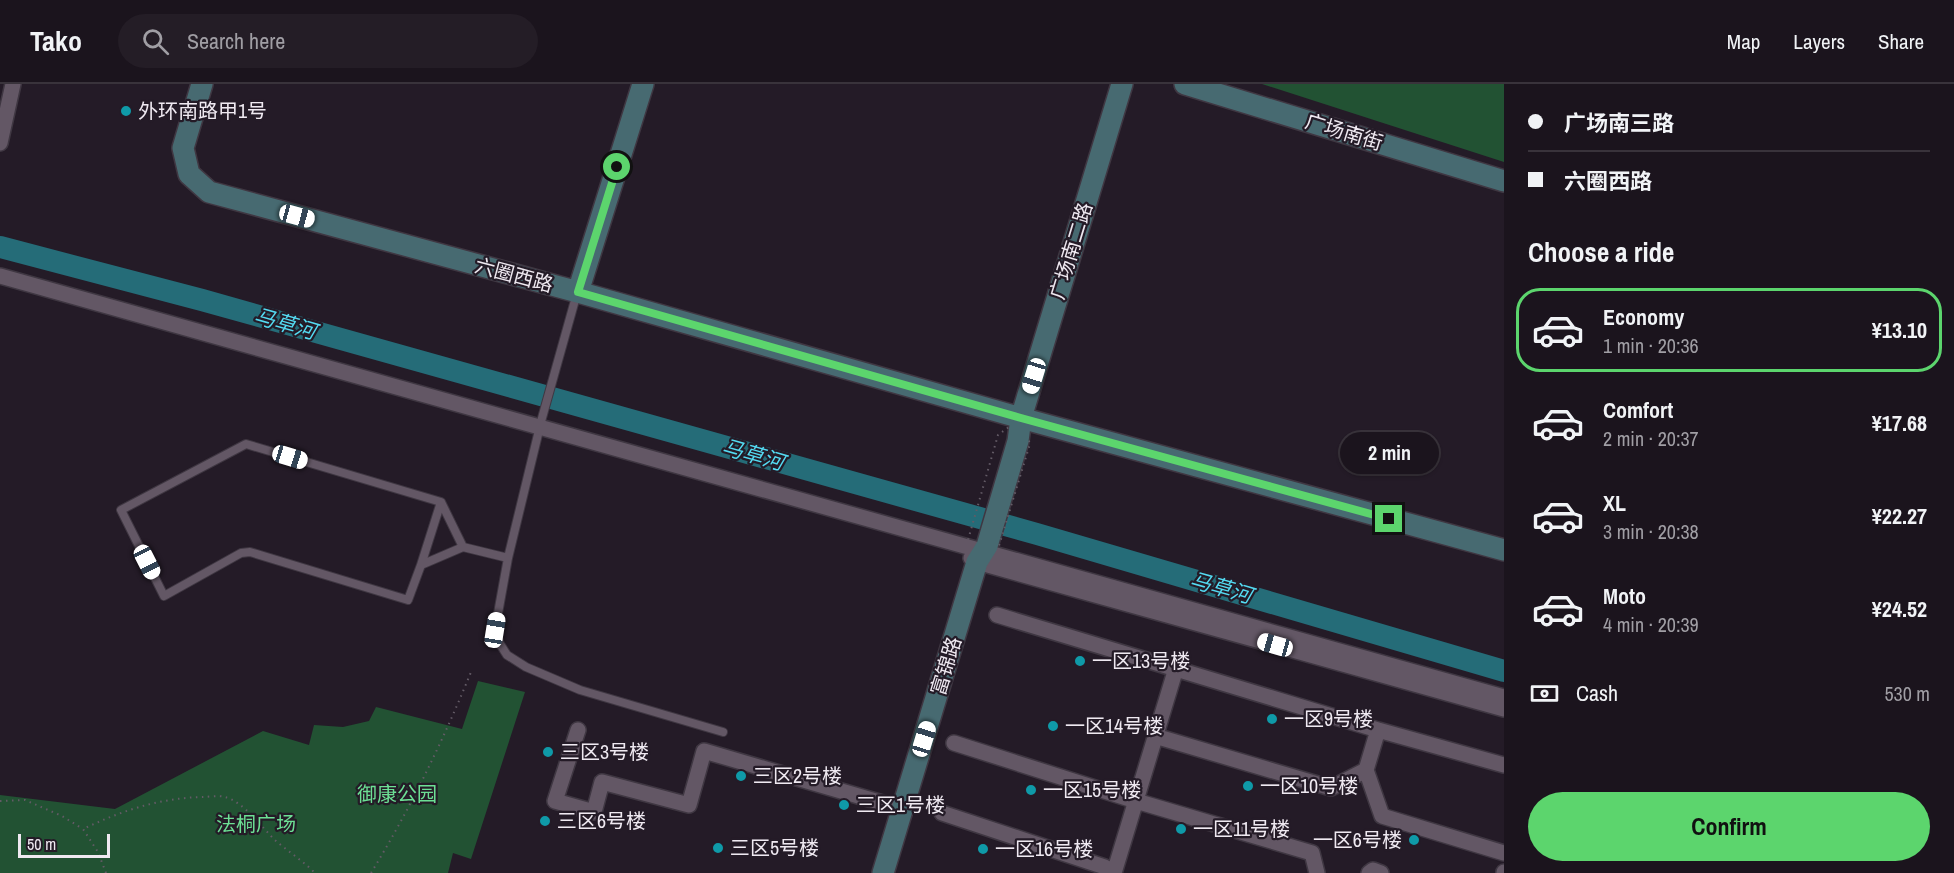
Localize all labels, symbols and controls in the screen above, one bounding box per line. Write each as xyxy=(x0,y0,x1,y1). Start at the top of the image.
search box xyxy=(118,14,538,68)
text: Tako xyxy=(30,22,82,60)
icon: search xyxy=(139,25,172,58)
text: Search here xyxy=(187,26,285,56)
text: Map xyxy=(1727,27,1760,56)
text: Layers xyxy=(1793,27,1845,56)
text: Share xyxy=(1878,27,1924,56)
place label: 外环南路甲1号 xyxy=(138,97,267,124)
marker: 外环南路甲1号 xyxy=(119,104,133,118)
street label: 广场南街 xyxy=(1302,107,1386,156)
text: 广场南三路 xyxy=(1564,108,1674,138)
route start xyxy=(603,153,630,180)
text: 六圈西路 xyxy=(1564,166,1652,196)
street label: 广场南二路 xyxy=(1043,199,1098,303)
car xyxy=(277,203,317,229)
text: Choose a ride xyxy=(1528,234,1674,270)
street label: 六圈西路 xyxy=(472,251,556,298)
water label: 马草河 xyxy=(251,301,323,347)
text: Economy xyxy=(1603,302,1684,332)
icon: car xyxy=(1531,303,1585,357)
text: ¥13.10 xyxy=(1872,315,1927,345)
text: 1 min · 20:36 xyxy=(1603,332,1699,359)
car xyxy=(1020,356,1048,396)
text: Comfort xyxy=(1603,395,1673,425)
icon: car xyxy=(1531,396,1585,450)
text: ¥17.68 xyxy=(1872,408,1927,438)
text: 2 min · 20:37 xyxy=(1603,425,1699,452)
water label: 马草河 xyxy=(719,432,791,478)
callout: 2 min xyxy=(1340,432,1438,474)
text: 2 min xyxy=(1368,439,1411,466)
car xyxy=(270,443,310,471)
text: XL xyxy=(1603,488,1626,518)
icon: car xyxy=(1531,489,1585,543)
text: ¥22.27 xyxy=(1872,501,1927,531)
route end xyxy=(1375,505,1402,532)
text: 3 min · 20:38 xyxy=(1603,518,1699,545)
car xyxy=(131,542,163,582)
water label: 马草河 xyxy=(1187,565,1259,611)
text: Moto xyxy=(1603,581,1646,611)
icon: car xyxy=(1531,582,1585,636)
text: ¥24.52 xyxy=(1872,594,1927,624)
car xyxy=(483,611,507,649)
text: 4 min · 20:39 xyxy=(1603,611,1699,638)
car xyxy=(1255,631,1295,659)
street label: 富锦路 xyxy=(924,633,967,698)
place label: 一区13号楼 xyxy=(1092,647,1190,674)
marker: 一区13号楼 xyxy=(1073,654,1087,668)
icon: cash xyxy=(1528,677,1561,710)
text: Cash xyxy=(1576,678,1618,708)
text: 530 m xyxy=(1884,680,1930,707)
place label: 一区9号楼 xyxy=(1284,705,1373,732)
place label: 一区14号楼 xyxy=(1065,712,1163,739)
marker: 一区9号楼 xyxy=(1265,712,1279,726)
car xyxy=(910,719,938,759)
marker: 一区14号楼 xyxy=(1046,719,1060,733)
place label: 三区3号楼 xyxy=(560,738,649,765)
marker: 三区3号楼 xyxy=(541,745,555,759)
place label: 三区2号楼 xyxy=(753,762,842,789)
marker: 三区2号楼 xyxy=(734,769,748,783)
place label: 一区10号楼 xyxy=(1260,772,1358,799)
place label: 一区15号楼 xyxy=(1043,776,1141,803)
marker: 一区10号楼 xyxy=(1241,779,1255,793)
park label: 御康公园 xyxy=(357,780,437,807)
marker: 一区15号楼 xyxy=(1024,783,1038,797)
place label: 三区1号楼 xyxy=(856,791,945,818)
button: Confirm xyxy=(1528,792,1930,861)
marker: 三区1号楼 xyxy=(837,798,851,812)
place label: 三区6号楼 xyxy=(557,807,646,834)
park label: 法桐广场 xyxy=(216,810,296,837)
marker: 三区6号楼 xyxy=(538,814,552,828)
place label: 一区11号楼 xyxy=(1193,815,1290,842)
marker: 一区11号楼 xyxy=(1174,822,1188,836)
place label: 一区6号楼 xyxy=(1313,826,1402,853)
scale bar xyxy=(18,831,110,858)
text: 50 m xyxy=(27,833,56,855)
marker: 一区6号楼 xyxy=(1407,833,1421,847)
place label: 三区5号楼 xyxy=(730,834,819,861)
place label: 一区16号楼 xyxy=(995,835,1093,862)
marker: 三区5号楼 xyxy=(711,841,725,855)
marker: 一区16号楼 xyxy=(976,842,990,856)

